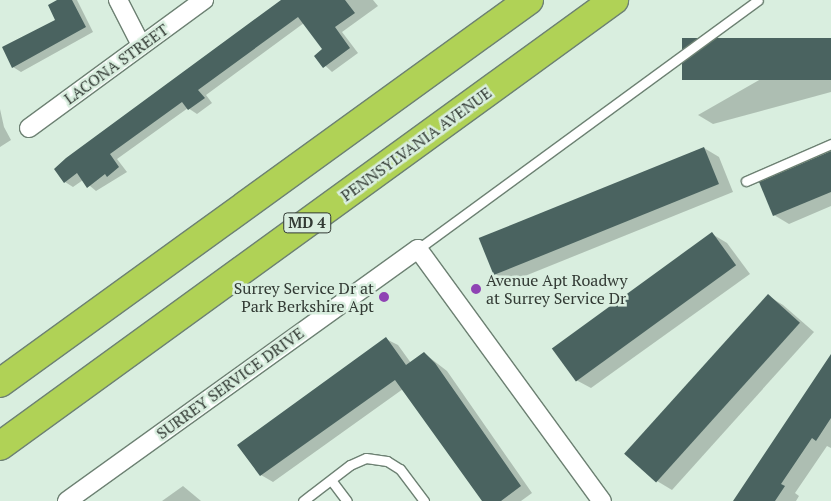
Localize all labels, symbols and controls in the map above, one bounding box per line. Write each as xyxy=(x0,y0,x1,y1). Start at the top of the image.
street label: LACONA STREET xyxy=(60,20,172,108)
street label: PENNSYLVANIA AVENUE xyxy=(337,83,495,205)
road number: MD 4 xyxy=(282,210,332,236)
place label: Avenue Apt Roadwy at Surrey Service Dr xyxy=(486,270,628,308)
place label: Surrey Service Dr at Park Berkshire Apt xyxy=(234,278,374,316)
marker: Avenue Apt Roadwy at Surrey Service Dr xyxy=(470,283,482,295)
marker: Surrey Service Dr at Park Berkshire Apt xyxy=(378,291,390,303)
street label: SURREY SERVICE DRIVE xyxy=(153,323,307,443)

